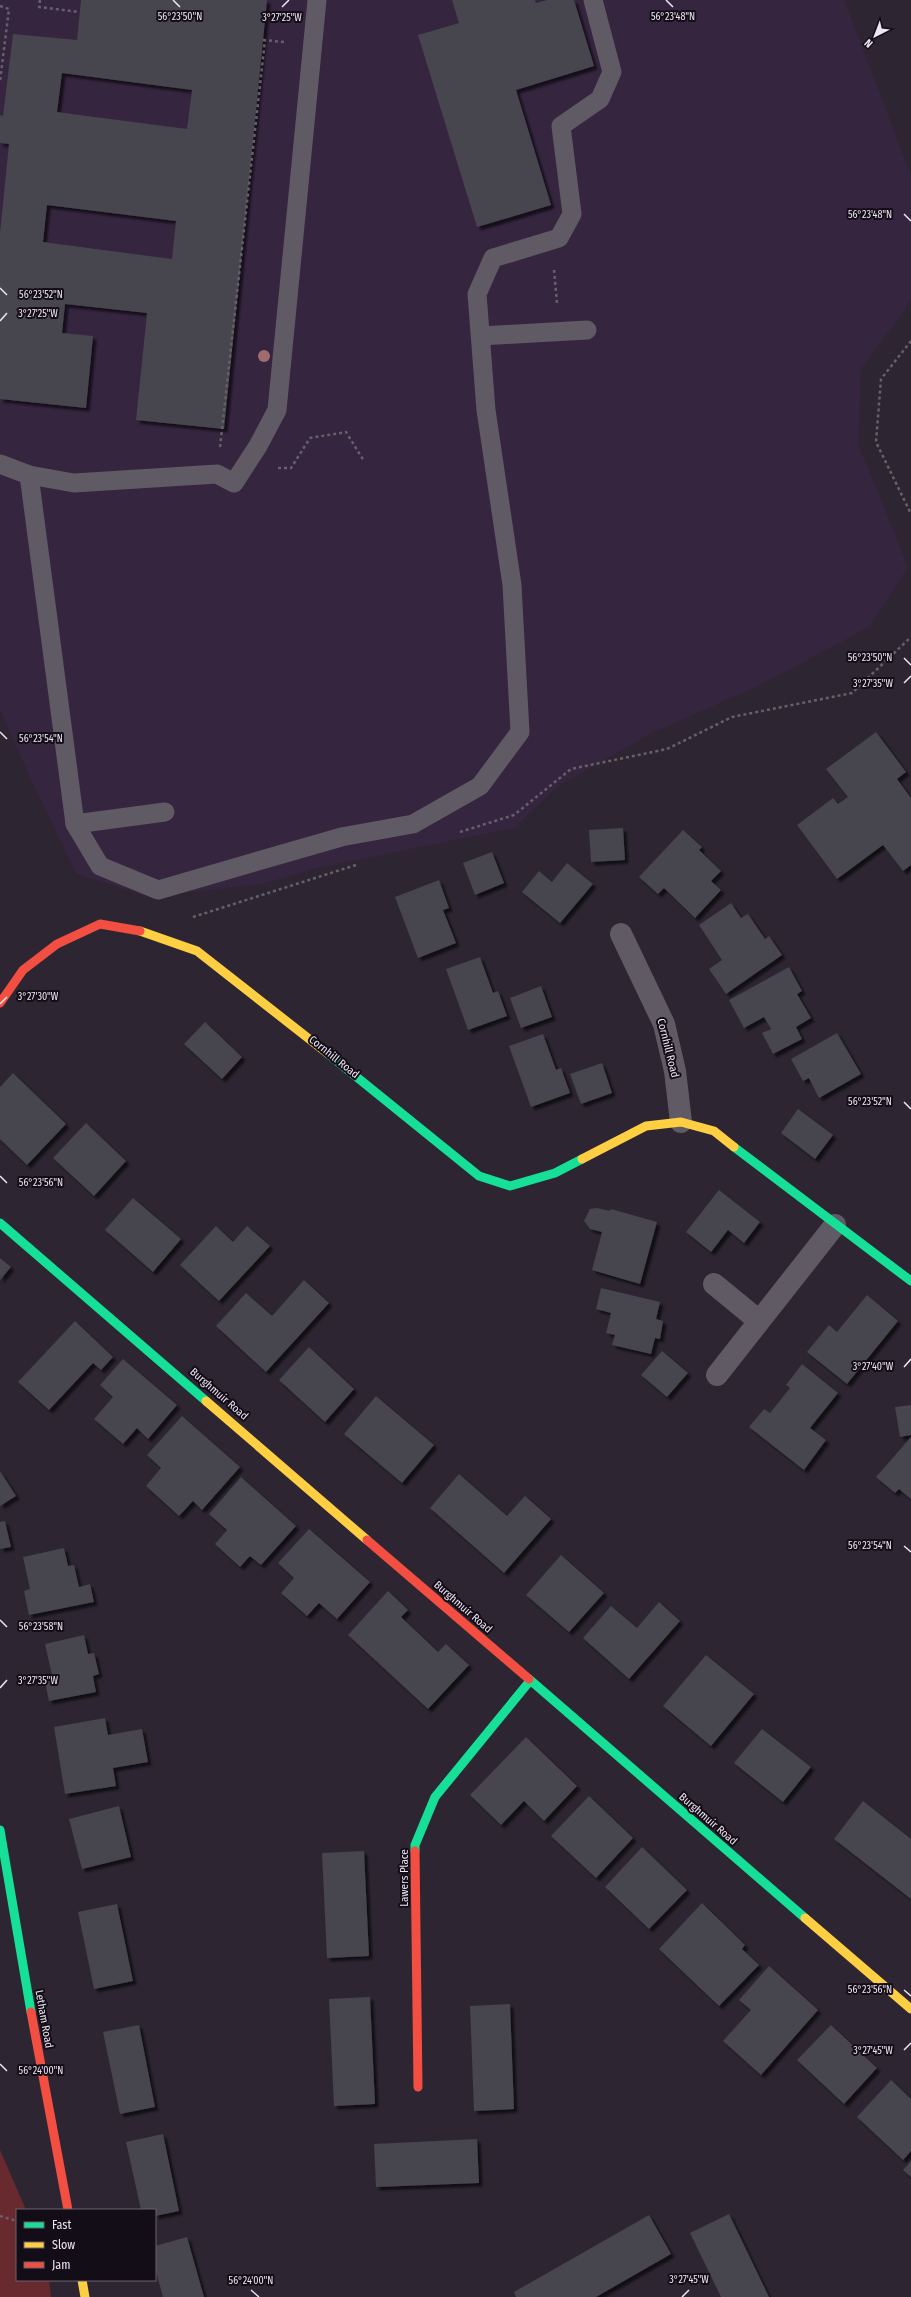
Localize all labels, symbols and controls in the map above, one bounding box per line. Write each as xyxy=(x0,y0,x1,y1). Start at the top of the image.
text: 56°23'50"N xyxy=(158,11,202,23)
text: 56°23'48"N xyxy=(651,11,695,23)
text: 3°27'25"W xyxy=(262,12,302,24)
north arrow xyxy=(855,16,895,56)
text: N xyxy=(862,36,875,50)
text: 56°23'48"N xyxy=(848,209,892,221)
text: 56°23'52"N xyxy=(19,289,63,301)
text: 3°27'25"W xyxy=(18,308,58,320)
text: 56°23'50"N xyxy=(848,652,892,664)
text: 3°27'35"W xyxy=(853,678,893,690)
text: 56°23'54"N xyxy=(19,733,63,745)
text: 3°27'30"W xyxy=(18,991,59,1003)
street label: Cornhill Road xyxy=(654,1017,682,1079)
street label: Cornhill Road xyxy=(306,1033,362,1081)
text: 56°23'52"N xyxy=(848,1096,892,1108)
text: 56°23'56"N xyxy=(19,1177,63,1189)
text: 3°27'40"W xyxy=(853,1361,894,1373)
street label: Burghmuir Road xyxy=(187,1365,251,1423)
text: 56°23'54"N xyxy=(848,1540,892,1552)
street label: Burghmuir Road xyxy=(431,1578,495,1636)
text: 56°23'58"N xyxy=(19,1621,63,1633)
text: 3°27'35"W xyxy=(18,1675,58,1687)
street label: Burghmuir Road xyxy=(676,1790,740,1848)
street label: Lawers Place xyxy=(398,1849,411,1907)
text: 56°23'56"N xyxy=(848,1984,892,1996)
street label: Letham Road xyxy=(33,1989,55,2049)
text: 3°27'45"W xyxy=(853,2045,893,2057)
text: 56°24'00"N xyxy=(19,2065,63,2077)
legend xyxy=(16,2209,156,2281)
text: Fast xyxy=(52,2218,71,2232)
text: Slow xyxy=(52,2238,75,2252)
text: Jam xyxy=(52,2258,70,2272)
text: 3°27'45"W xyxy=(669,2274,709,2286)
text: 56°24'00"N xyxy=(229,2275,273,2287)

